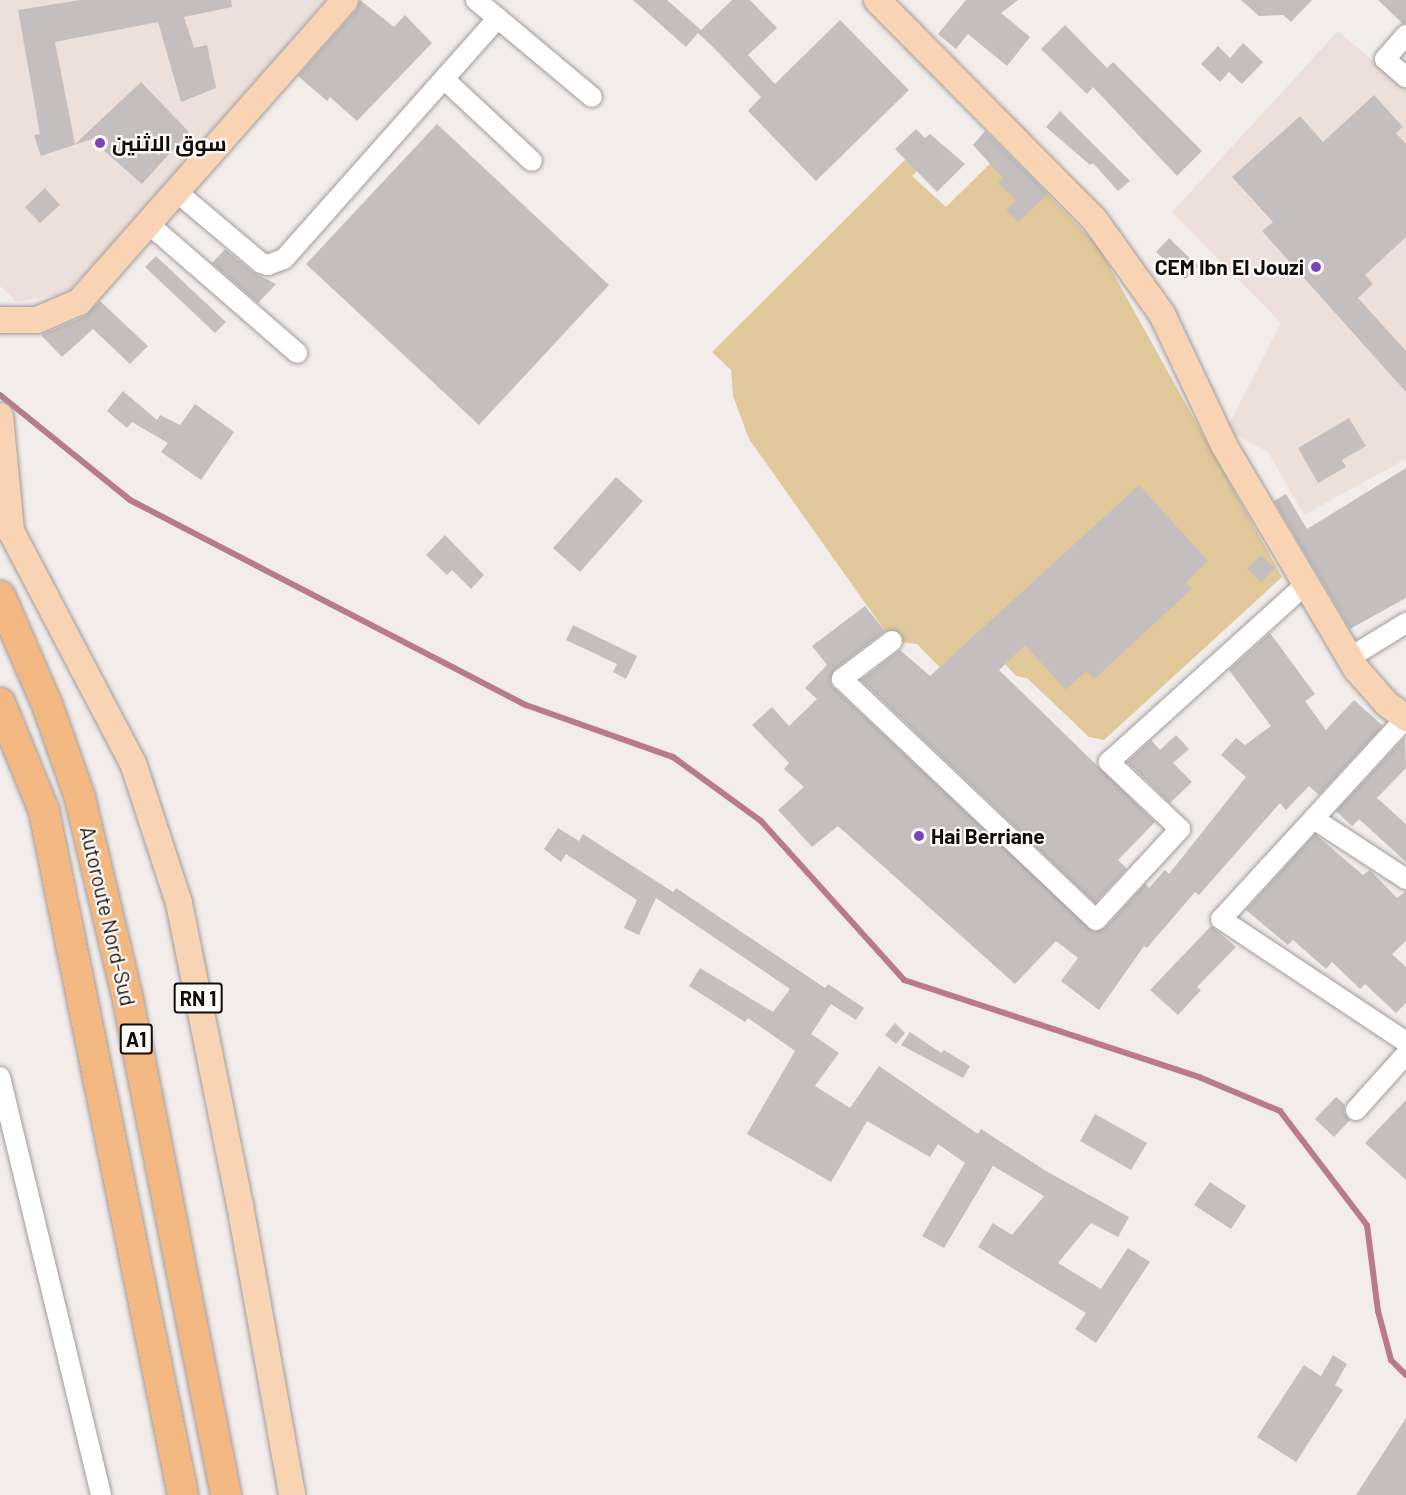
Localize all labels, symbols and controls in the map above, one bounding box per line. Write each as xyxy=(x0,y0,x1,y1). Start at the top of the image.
place label: ﺳﻮق اﻻﺛﻨﻴﻦ xyxy=(112,130,227,156)
marker: ﺳﻮق اﻻﺛﻨﻴﻦ xyxy=(93,136,107,150)
place label: CEM Ibn El Jouzi xyxy=(1155,254,1304,280)
marker: CEM Ibn El Jouzi xyxy=(1309,260,1323,274)
place label: Hai Berriane xyxy=(931,823,1045,849)
street label: Autoroute Nord-Sud xyxy=(75,824,141,1008)
marker: Hai Berriane xyxy=(912,829,926,843)
road number: RN 1 xyxy=(172,981,224,1015)
road number: A1 xyxy=(120,1022,152,1056)

